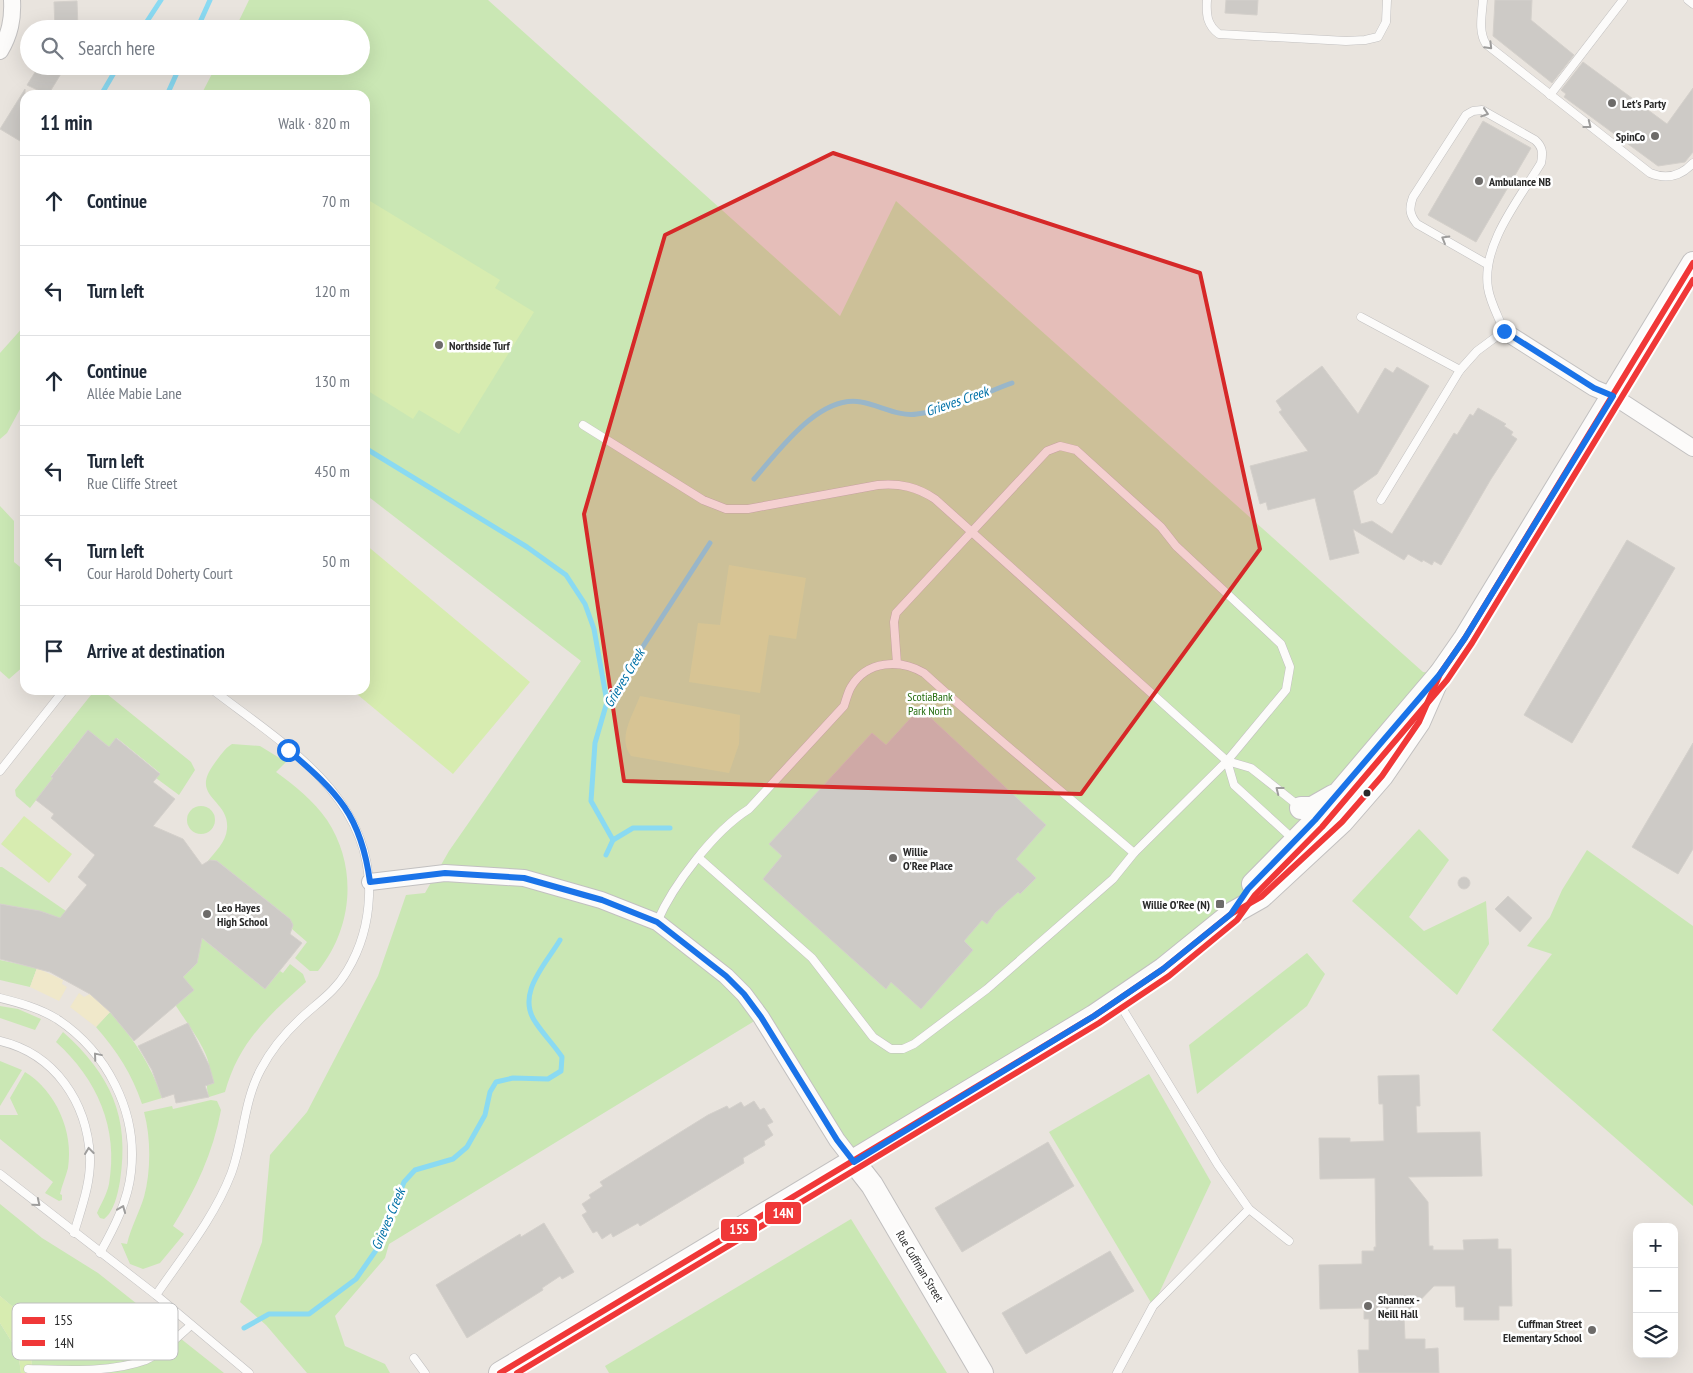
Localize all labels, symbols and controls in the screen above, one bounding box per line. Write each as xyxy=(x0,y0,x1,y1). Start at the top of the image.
search box xyxy=(20,20,370,75)
icon: search xyxy=(38,34,66,62)
text: Search here xyxy=(78,36,155,60)
one-way arrow xyxy=(1483,40,1492,49)
place label: Let's Party xyxy=(1622,96,1666,111)
marker: Let's Party xyxy=(1606,97,1618,109)
one-way arrow xyxy=(1480,107,1489,117)
text: 11 min xyxy=(40,109,92,136)
text: Walk · 820 m xyxy=(278,113,350,133)
one-way arrow xyxy=(1582,119,1592,128)
place label: SpinCo xyxy=(1616,129,1646,144)
marker: SpinCo xyxy=(1649,130,1661,142)
place label: Ambulance NB xyxy=(1488,174,1551,189)
marker: Ambulance NB xyxy=(1473,175,1485,187)
icon: ahead xyxy=(40,187,68,215)
text: Continue xyxy=(87,189,147,213)
text: 70 m xyxy=(322,191,350,211)
one-way arrow xyxy=(1441,236,1450,246)
icon: left xyxy=(40,277,68,305)
text: Turn left xyxy=(87,279,144,303)
text: 120 m xyxy=(315,281,350,301)
route end xyxy=(1493,320,1516,343)
place label: Northside Turf xyxy=(449,338,511,353)
marker: Northside Turf xyxy=(433,339,445,351)
text: Continue xyxy=(87,359,147,383)
icon: ahead xyxy=(40,367,68,395)
text: 130 m xyxy=(315,371,350,391)
water label: Grieves Creek xyxy=(923,381,992,420)
text: Allée Mabie Lane xyxy=(87,383,182,403)
text: Turn left xyxy=(87,449,144,473)
icon: left xyxy=(40,457,68,485)
text: 450 m xyxy=(315,461,350,481)
text: Rue Cliffe Street xyxy=(87,473,177,493)
text: Turn left xyxy=(87,539,144,563)
icon: left xyxy=(40,547,68,575)
text: 50 m xyxy=(322,551,350,571)
text: Cour Harold Doherty Court xyxy=(87,563,233,583)
icon: arrive xyxy=(40,637,68,665)
text: Arrive at destination xyxy=(87,639,225,663)
water label: Grieves Creek xyxy=(600,644,649,711)
park label: ScotiaBank Park North xyxy=(907,689,953,718)
route start xyxy=(277,739,300,762)
one-way arrow xyxy=(1276,788,1285,796)
unlabelled marker xyxy=(1362,788,1372,798)
place label: Willie O'Ree Place xyxy=(902,844,953,873)
marker: Willie O'Ree Place xyxy=(887,852,899,864)
place label: Willie O'Ree (N) xyxy=(1141,897,1210,912)
marker: Willie O'Ree (N) xyxy=(1214,898,1226,910)
place label: Leo Hayes High School xyxy=(217,900,268,929)
marker: Leo Hayes High School xyxy=(201,908,213,920)
one-way arrow xyxy=(94,1053,103,1062)
one-way arrow xyxy=(84,1146,95,1154)
water label: Grieves Creek xyxy=(367,1184,410,1253)
one-way arrow xyxy=(31,1197,41,1206)
line badge: 14N xyxy=(764,1201,802,1225)
text: 14N xyxy=(773,1204,793,1222)
one-way arrow xyxy=(115,1205,126,1214)
line badge: 15S xyxy=(720,1218,758,1242)
text: 15S xyxy=(729,1220,749,1238)
map controls xyxy=(1633,1223,1678,1358)
button: + xyxy=(1633,1223,1678,1268)
street label: Rue Cuffman Street xyxy=(893,1228,948,1305)
button: − xyxy=(1633,1268,1678,1313)
place label: Shannex - Neill Hall xyxy=(1378,1292,1420,1321)
marker: Shannex - Neill Hall xyxy=(1362,1300,1374,1312)
legend xyxy=(12,1303,178,1360)
text: 15S xyxy=(54,1311,73,1329)
button: layers xyxy=(1633,1313,1678,1358)
place label: Cuffman Street Elementary School xyxy=(1503,1316,1583,1345)
marker: Cuffman Street Elementary School xyxy=(1586,1324,1598,1336)
text: 14N xyxy=(54,1334,74,1352)

